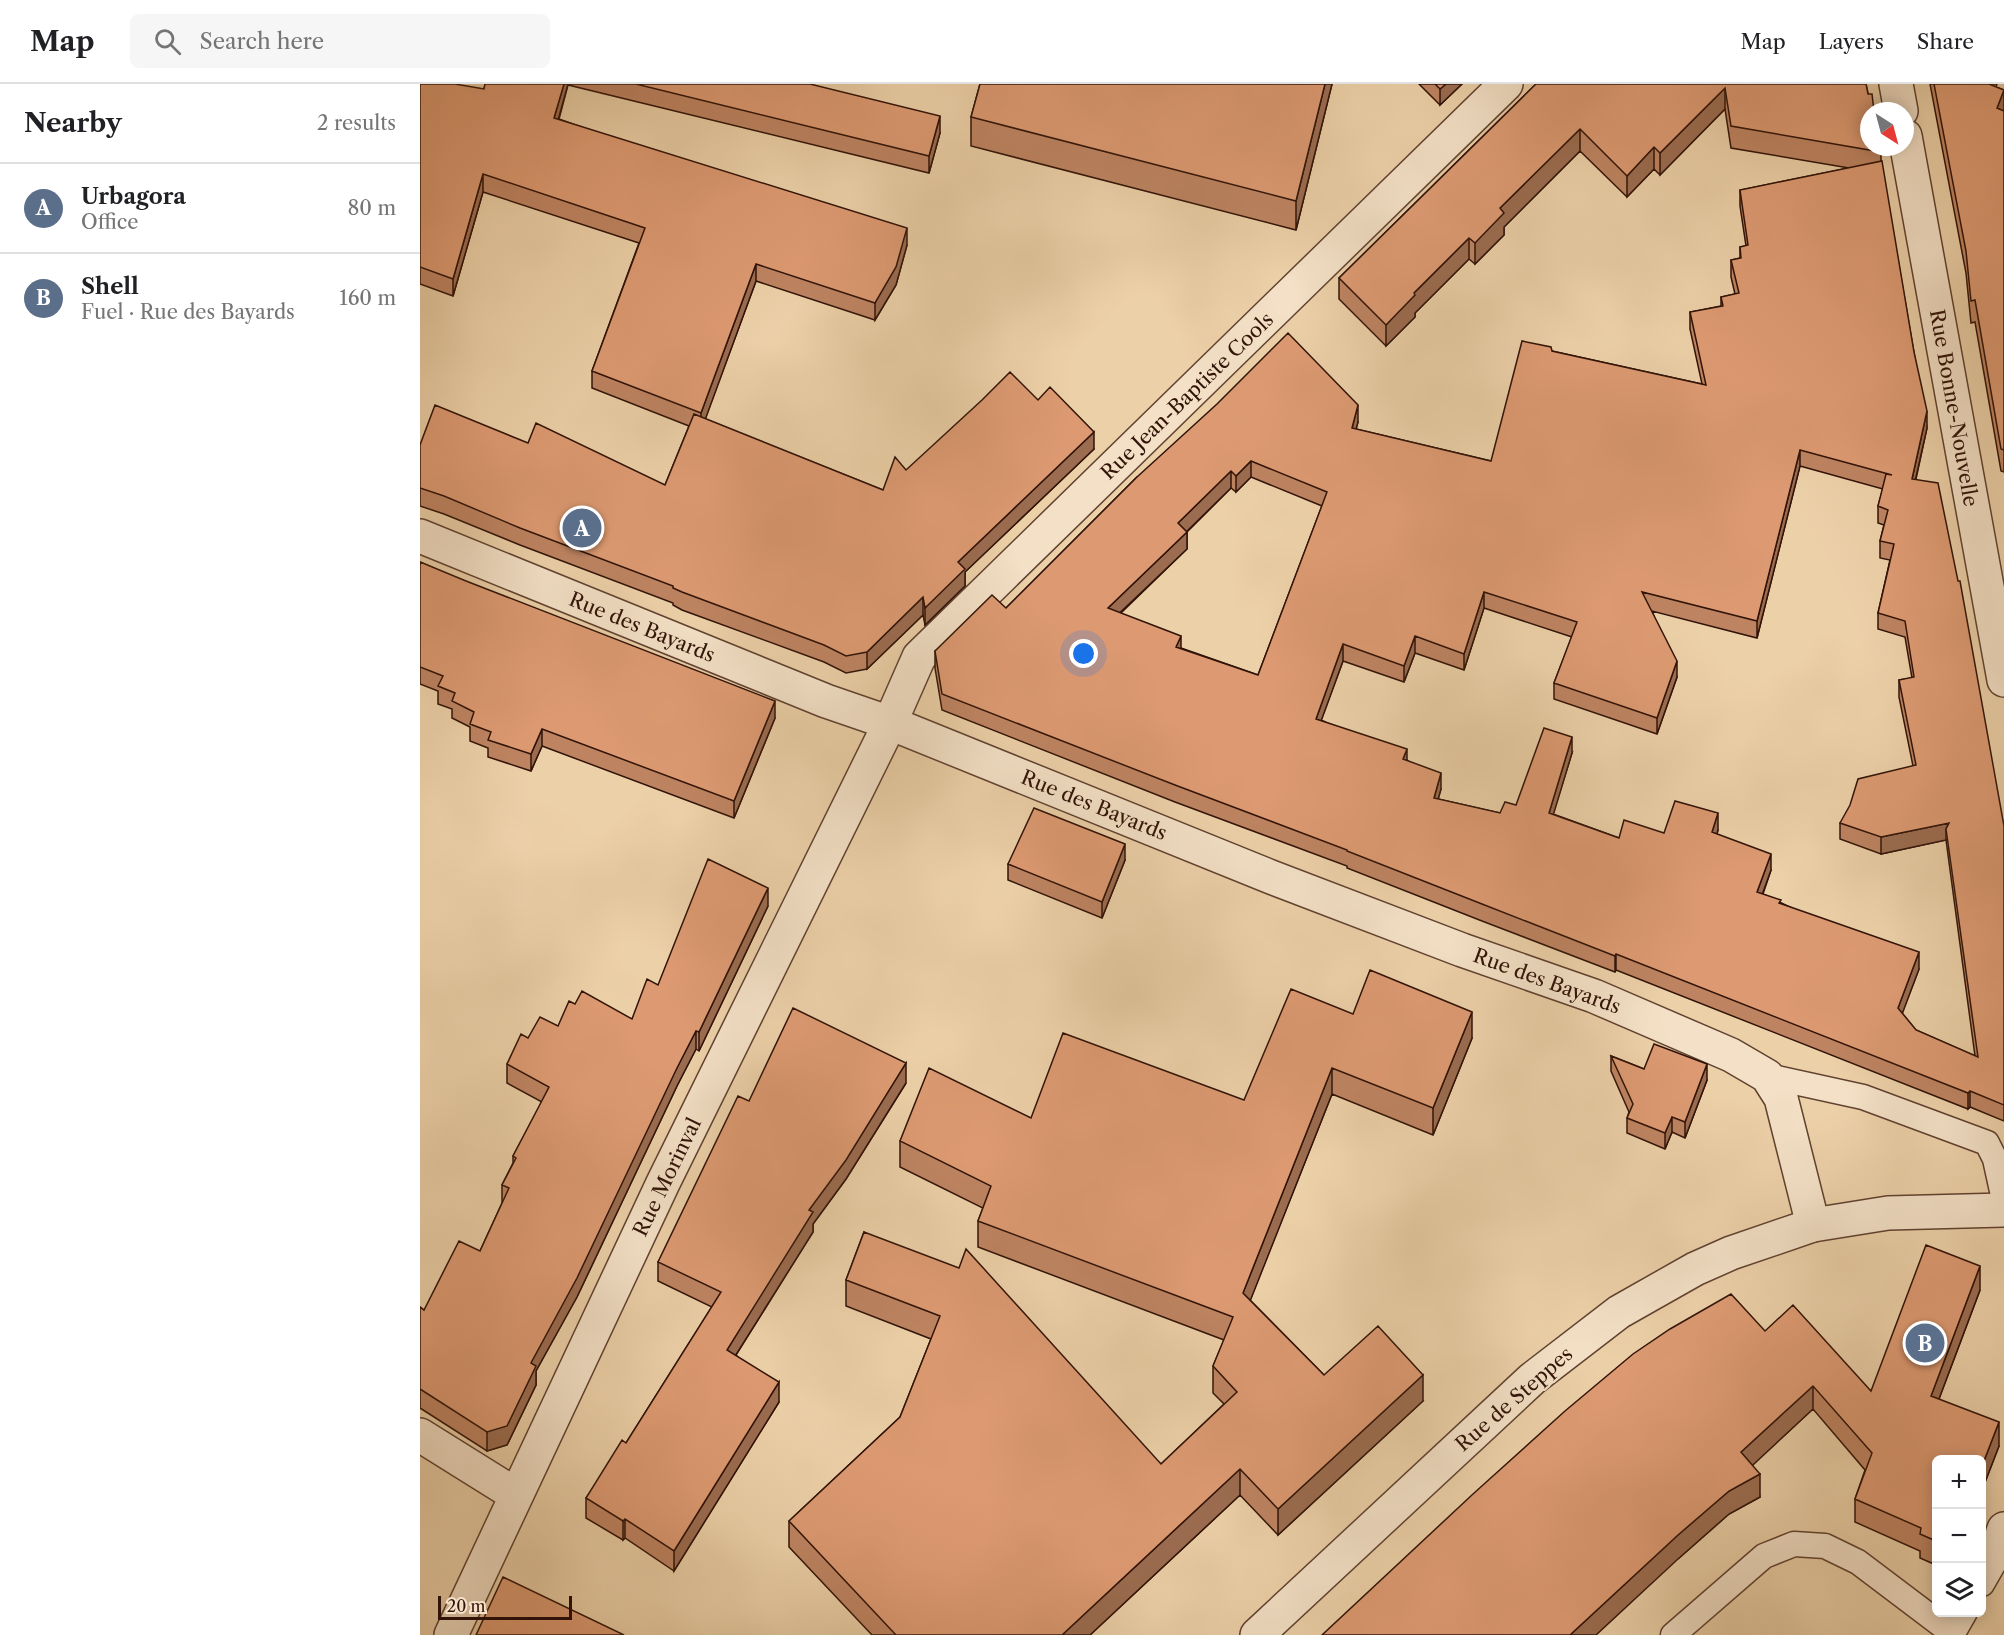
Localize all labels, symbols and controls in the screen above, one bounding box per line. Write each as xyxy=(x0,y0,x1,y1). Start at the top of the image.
search box xyxy=(130,14,550,68)
text: Map xyxy=(30,24,94,58)
icon: search xyxy=(151,25,184,58)
text: Search here xyxy=(199,28,324,55)
text: Map xyxy=(1741,29,1786,54)
text: Layers xyxy=(1819,29,1884,54)
text: Share xyxy=(1917,29,1974,54)
north arrow xyxy=(1860,102,1914,156)
text: Nearby xyxy=(24,107,122,139)
text: 2 results xyxy=(317,111,396,135)
text: Urbagora xyxy=(81,183,186,210)
text: A xyxy=(36,196,51,220)
text: 80 m xyxy=(348,196,396,220)
text: Office xyxy=(81,210,139,234)
text: Shell xyxy=(81,273,139,300)
text: B xyxy=(36,286,51,310)
text: 160 m xyxy=(339,286,396,310)
text: Fuel · Rue des Bayards xyxy=(81,300,295,324)
street label: Rue Jean-Baptiste Cools xyxy=(1096,307,1278,485)
street label: Rue Bonne-Nouvelle xyxy=(1925,308,1983,508)
pin: A xyxy=(562,506,602,550)
street label: Rue des Bayards xyxy=(566,587,718,667)
your location xyxy=(1069,639,1098,668)
street label: Rue des Bayards xyxy=(1018,765,1170,845)
street label: Rue des Bayards xyxy=(1470,943,1624,1019)
street label: Rue Morinval xyxy=(628,1114,706,1240)
pin: B xyxy=(1906,1320,1944,1366)
street label: Rue de Steppes xyxy=(1451,1342,1577,1456)
map controls xyxy=(1932,1455,1986,1617)
button: + xyxy=(1932,1455,1986,1509)
button: − xyxy=(1932,1509,1986,1563)
button: layers xyxy=(1932,1563,1986,1617)
scale bar xyxy=(438,1593,572,1620)
text: 20 m xyxy=(447,1596,486,1616)

